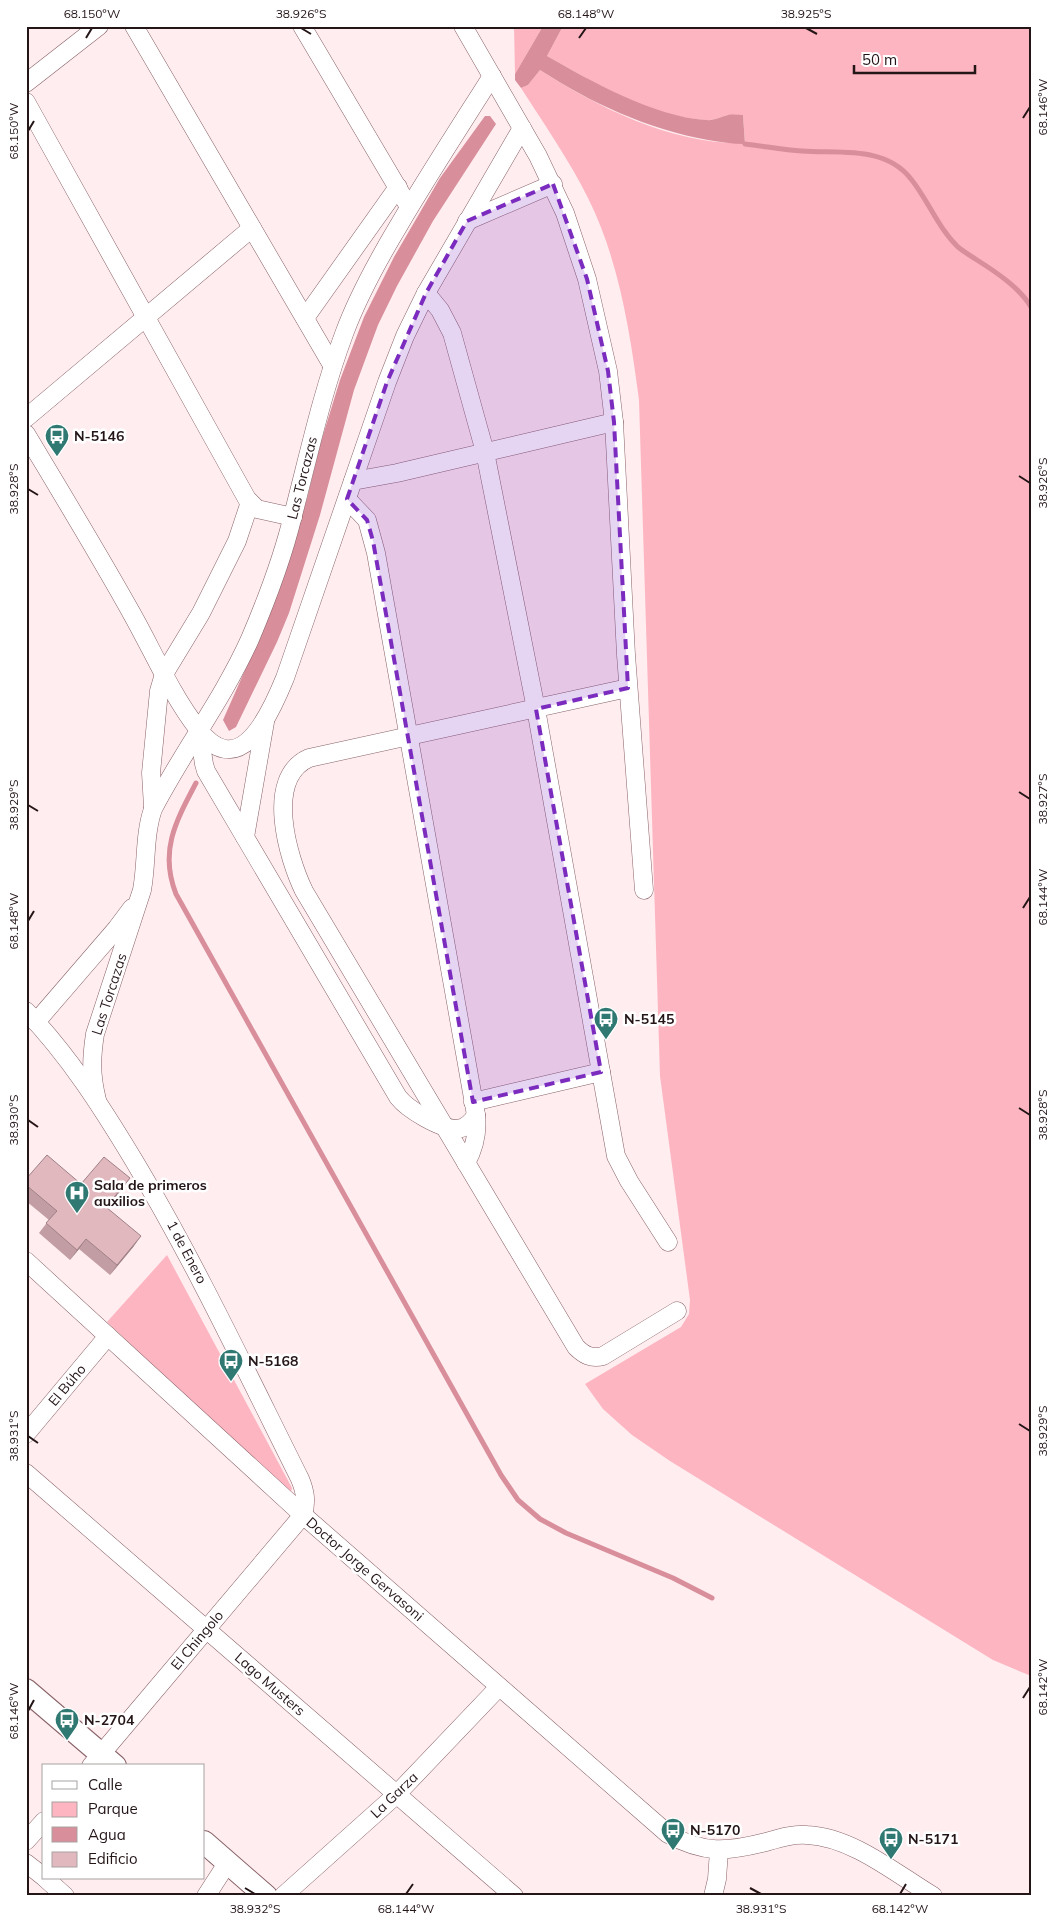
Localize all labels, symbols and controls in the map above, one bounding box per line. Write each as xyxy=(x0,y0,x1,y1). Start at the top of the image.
text: 68.150°W xyxy=(64,6,120,21)
text: 38.926°S xyxy=(276,6,326,21)
text: 68.148°W xyxy=(558,6,614,21)
text: 38.925°S xyxy=(781,6,831,21)
scale bar xyxy=(854,42,976,74)
text: 50 m xyxy=(862,50,897,69)
text: 68.146°W xyxy=(1035,79,1050,135)
text: 68.150°W xyxy=(6,103,21,159)
bus stop icon: N-5146 xyxy=(44,423,70,457)
place label: N-5146 xyxy=(74,427,124,445)
street label: Las Torcazas xyxy=(283,435,321,521)
text: 38.926°S xyxy=(1035,458,1050,508)
text: 38.928°S xyxy=(6,464,21,514)
text: 38.927°S xyxy=(1035,774,1050,824)
text: 38.929°S xyxy=(6,780,21,830)
text: 68.144°W xyxy=(1035,869,1050,925)
text: 68.148°W xyxy=(6,893,21,949)
street label: Las Torcazas xyxy=(87,951,131,1037)
bus stop icon: N-5145 xyxy=(593,1006,619,1040)
place label: N-5145 xyxy=(624,1010,674,1028)
text: 38.928°S xyxy=(1035,1090,1050,1140)
text: 38.930°S xyxy=(6,1095,21,1145)
place label: Sala de primeros auxilios xyxy=(94,1176,207,1210)
hospital icon: Sala de primeros auxilios xyxy=(64,1180,90,1214)
street label: 1 de Enero xyxy=(163,1217,211,1287)
bus stop icon: N-5168 xyxy=(218,1348,244,1382)
place label: N-5168 xyxy=(248,1352,298,1370)
street label: El Búho xyxy=(44,1360,90,1410)
text: 38.929°S xyxy=(1035,1406,1050,1456)
text: 38.931°S xyxy=(6,1411,21,1461)
street label: Doctor Jorge Gervasoni xyxy=(303,1513,427,1625)
street label: El Chingolo xyxy=(167,1607,227,1673)
street label: Lago Musters xyxy=(231,1649,309,1720)
text: 68.142°W xyxy=(1035,1659,1050,1715)
text: 68.146°W xyxy=(6,1683,21,1739)
bus stop icon: N-2704 xyxy=(54,1707,80,1741)
place label: N-2704 xyxy=(84,1711,135,1729)
legend xyxy=(42,1764,205,1880)
street label: La Garza xyxy=(367,1768,421,1822)
text: Calle xyxy=(88,1775,122,1794)
text: Parque xyxy=(88,1799,138,1818)
bus stop icon: N-5170 xyxy=(660,1817,686,1851)
place label: N-5170 xyxy=(690,1821,740,1839)
text: Agua xyxy=(88,1825,126,1844)
bus stop icon: N-5171 xyxy=(878,1826,904,1860)
place label: N-5171 xyxy=(908,1830,958,1848)
text: Edificio xyxy=(88,1849,138,1868)
text: 38.932°S xyxy=(230,1901,280,1916)
text: 68.144°W xyxy=(378,1901,434,1916)
text: 38.931°S xyxy=(736,1901,786,1916)
text: 68.142°W xyxy=(872,1901,928,1916)

